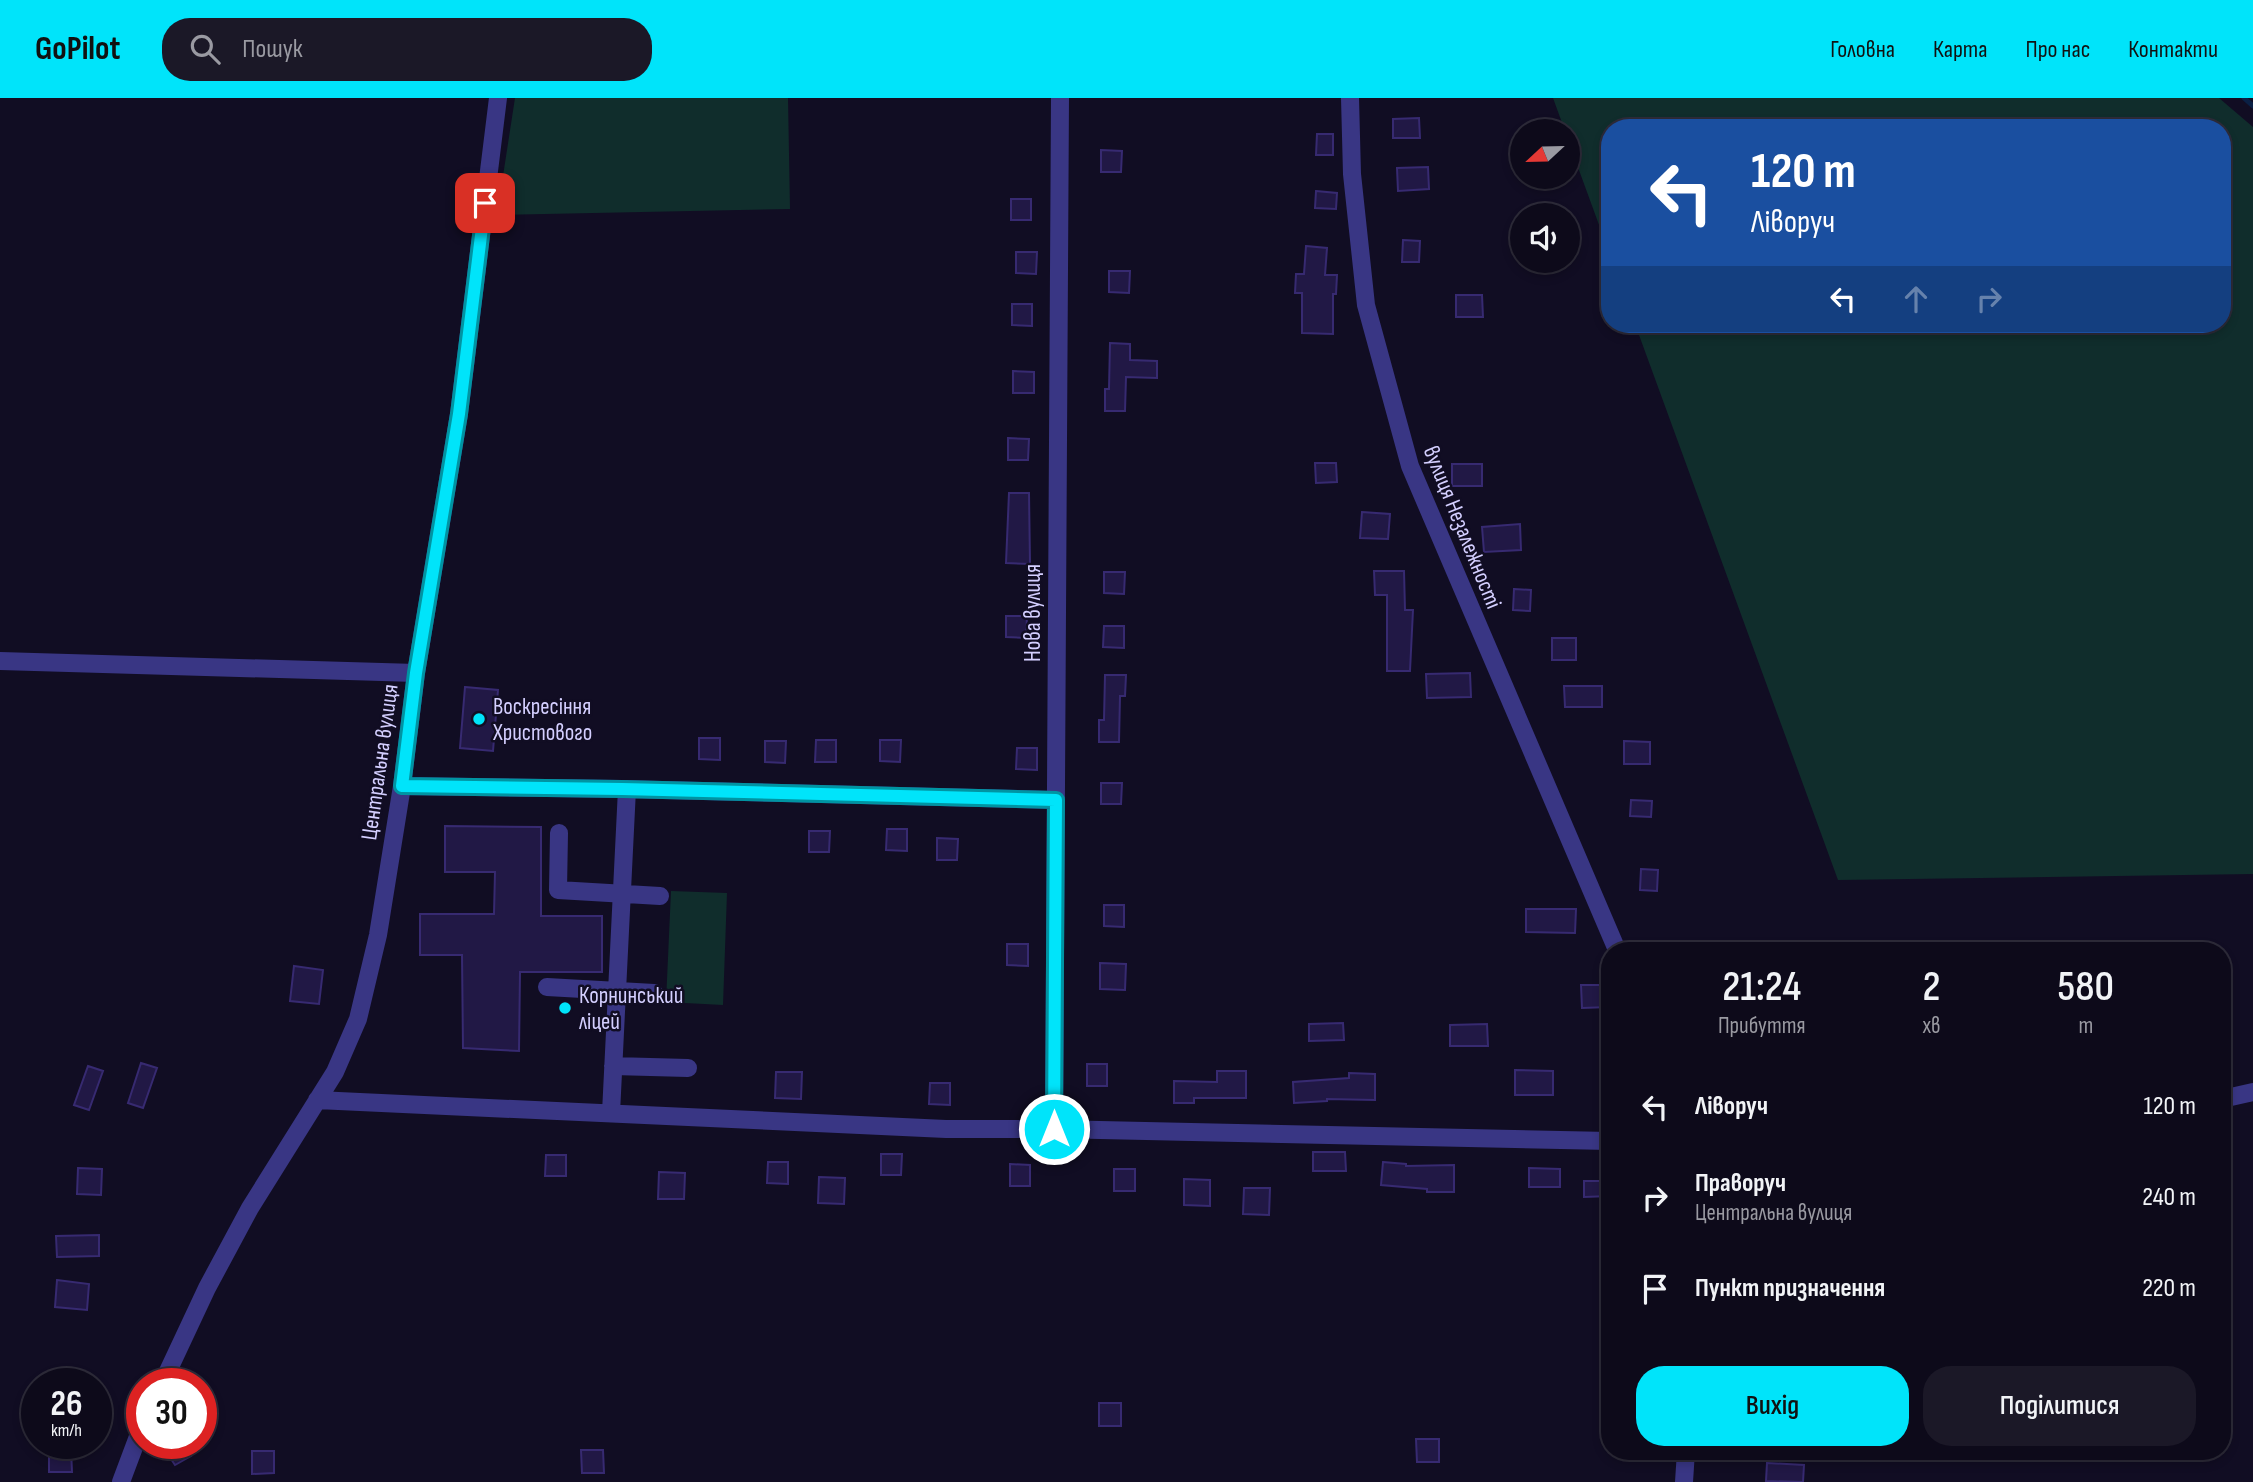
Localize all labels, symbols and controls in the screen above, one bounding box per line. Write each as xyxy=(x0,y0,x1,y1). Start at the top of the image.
search box xyxy=(162,18,652,81)
text: GoPilot xyxy=(35,29,120,69)
icon: search xyxy=(186,30,224,68)
text: Пошук xyxy=(242,34,303,65)
text: Головна xyxy=(1830,35,1895,64)
text: Карта xyxy=(1933,35,1987,64)
text: Про нас xyxy=(2025,35,2090,64)
text: Контакти xyxy=(2128,35,2218,64)
north arrow xyxy=(1510,119,1580,189)
map controls xyxy=(1510,119,1580,273)
text: 120 m xyxy=(1751,143,1856,202)
icon: left xyxy=(1636,147,1727,238)
pin xyxy=(455,173,515,233)
icon: arrive xyxy=(466,184,504,222)
button: sound xyxy=(1510,203,1580,273)
text: Ліворуч xyxy=(1751,203,1835,242)
icon: left xyxy=(1824,280,1862,318)
icon: ahead xyxy=(1897,280,1935,318)
icon: right xyxy=(1970,280,2008,318)
street label: вулиця Незалежності xyxy=(1417,442,1508,613)
street label: Нова вулиця xyxy=(1019,564,1047,662)
street label: Центральна вулиця xyxy=(355,682,405,842)
place label: Воскресіння Христового xyxy=(492,693,592,747)
marker: Воскресіння Христового xyxy=(471,711,487,727)
text: 21:24 xyxy=(1722,962,1801,1013)
text: 2 xyxy=(1923,962,1941,1013)
text: 580 xyxy=(2058,962,2114,1013)
place label: Корнинський ліцей xyxy=(579,982,683,1036)
marker: Корнинський ліцей xyxy=(557,1000,573,1016)
text: Прибуття xyxy=(1718,1012,1806,1040)
text: хв xyxy=(1922,1012,1941,1040)
text: m xyxy=(2078,1012,2093,1040)
icon: left xyxy=(1636,1088,1674,1126)
text: Ліворуч xyxy=(1695,1091,1768,1122)
text: 120 m xyxy=(2143,1091,2196,1122)
position arrow xyxy=(1017,1092,1091,1166)
text: Праворуч xyxy=(1695,1168,1786,1199)
icon: right xyxy=(1636,1179,1674,1217)
text: 240 m xyxy=(2142,1182,2196,1213)
text: Центральна вулиця xyxy=(1695,1199,1852,1227)
icon: arrive xyxy=(1636,1270,1674,1308)
text: Пункт призначення xyxy=(1695,1273,1885,1304)
text: 220 m xyxy=(2142,1273,2196,1304)
button: Вихід xyxy=(1636,1366,1909,1446)
button: Поділитися xyxy=(1923,1366,2196,1446)
speed limit sign: 30 xyxy=(126,1368,217,1459)
text: 26 xyxy=(51,1383,82,1426)
text: km/h xyxy=(51,1420,82,1441)

